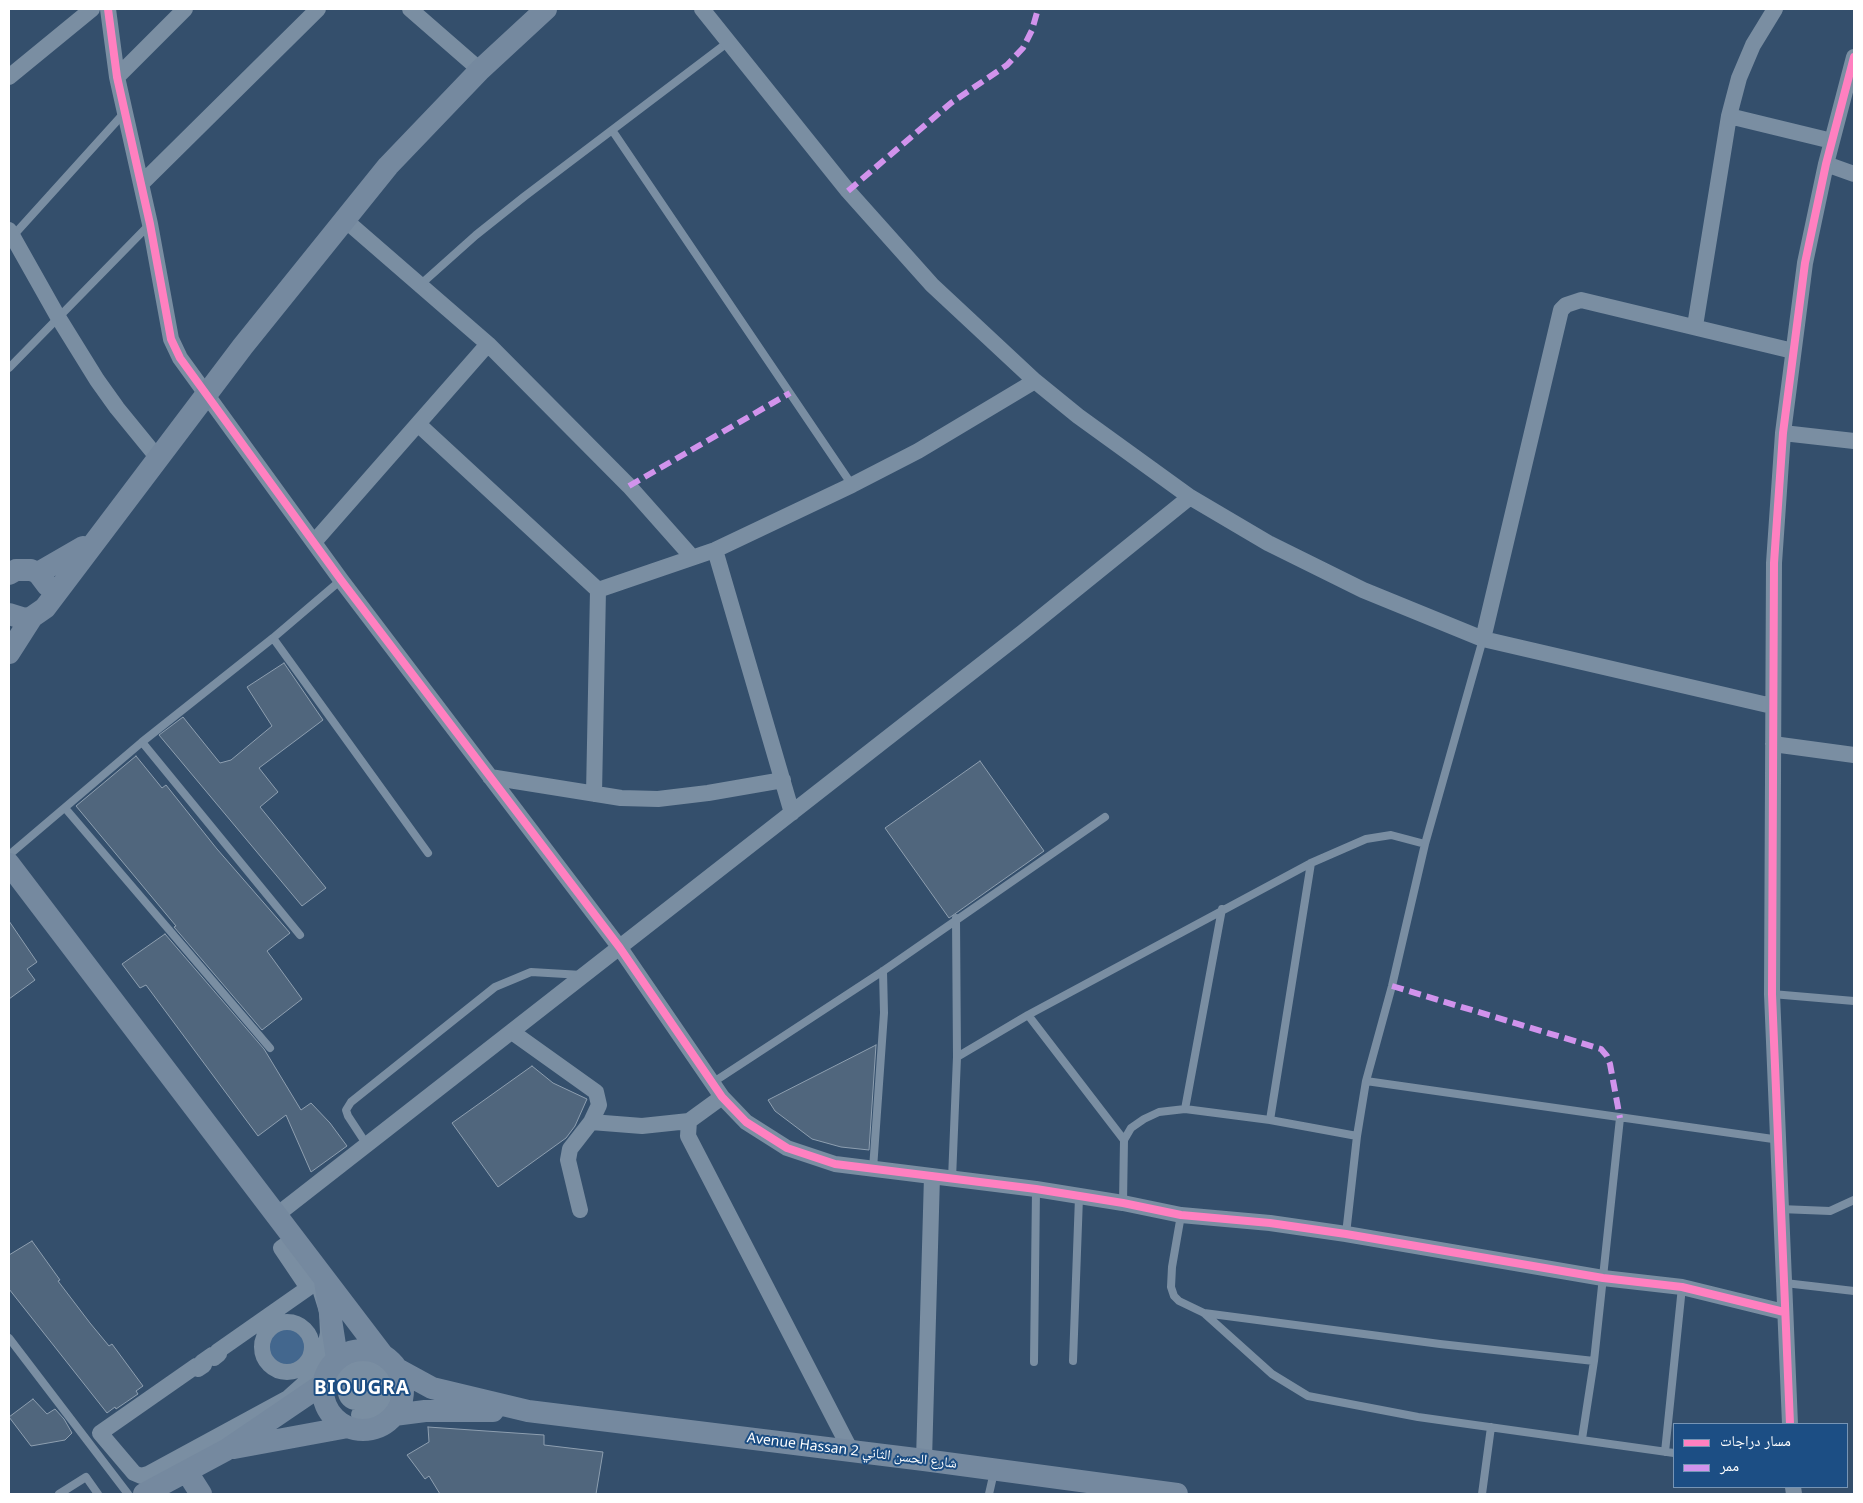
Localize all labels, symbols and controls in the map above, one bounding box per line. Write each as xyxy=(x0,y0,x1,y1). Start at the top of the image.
district label: BIOUGRA xyxy=(313,1378,411,1400)
legend xyxy=(1673,1423,1848,1488)
street label: Avenue Hassan 2 شارع الحسن الثاني xyxy=(746,1430,958,1472)
text: مسار دراجات xyxy=(1720,1430,1791,1450)
text: ممر xyxy=(1720,1455,1739,1475)

